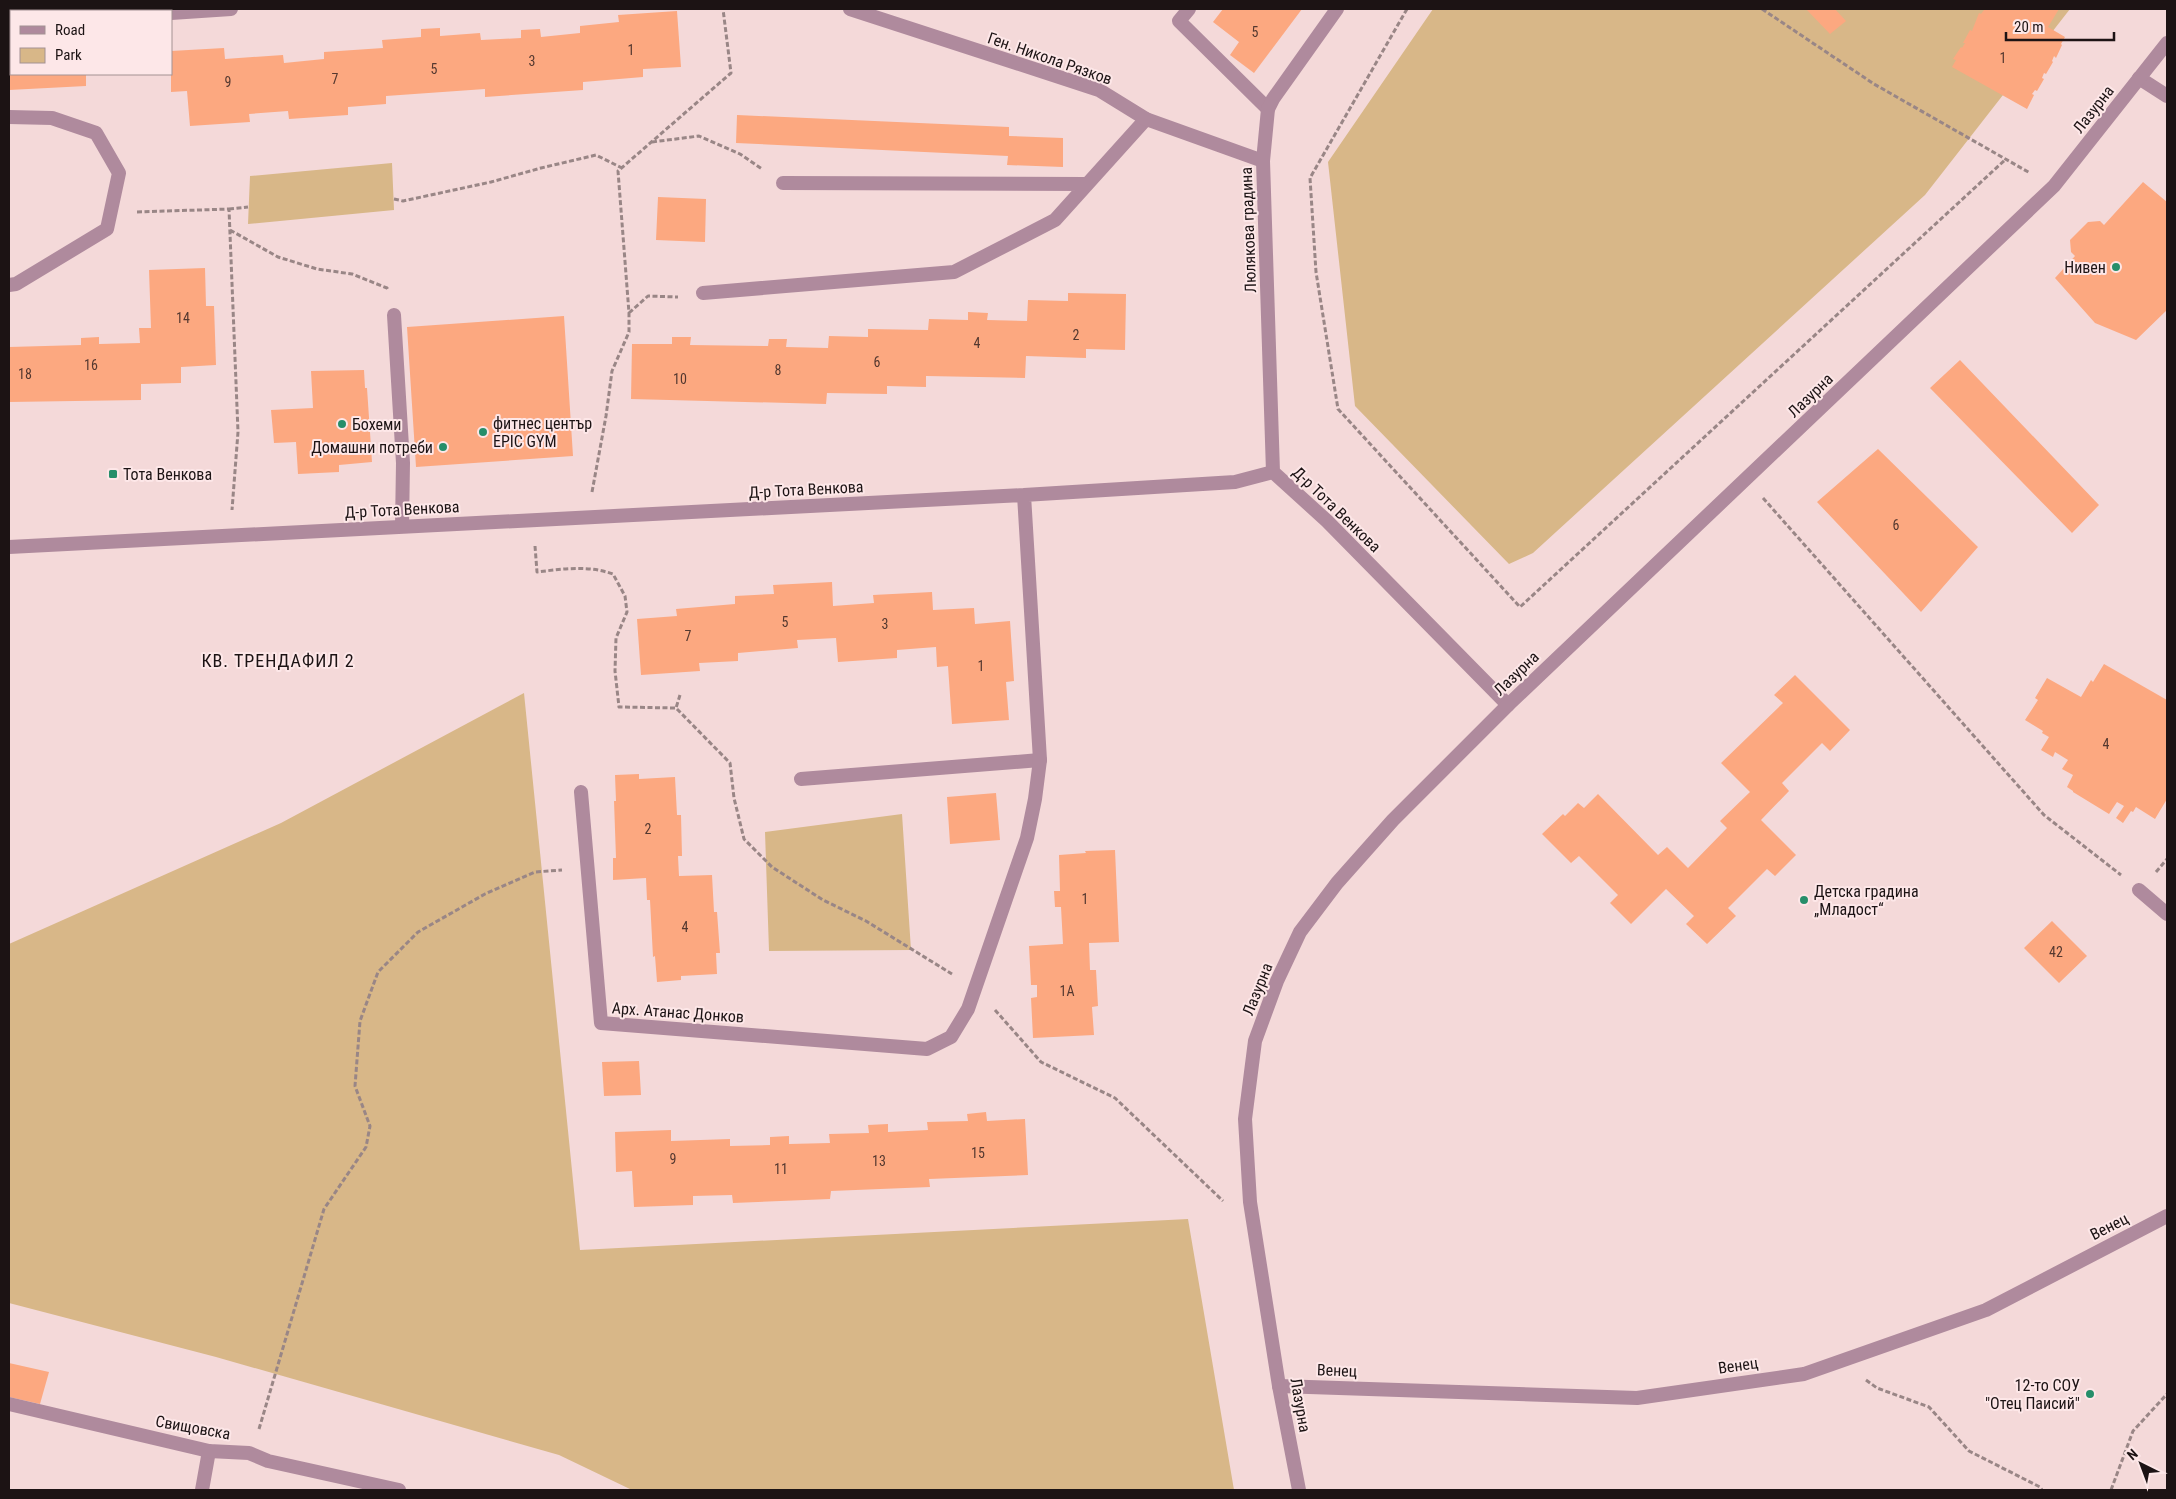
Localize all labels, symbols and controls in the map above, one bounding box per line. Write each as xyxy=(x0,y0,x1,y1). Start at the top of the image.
legend xyxy=(10,10,172,75)
scale bar xyxy=(2006,10,2114,42)
text: 20 m xyxy=(2014,18,2044,36)
text: Road xyxy=(55,21,85,39)
house number: 5 xyxy=(1252,24,1259,40)
street label: Ген. Никола Рязков xyxy=(985,28,1114,89)
house number: 1 xyxy=(628,42,634,58)
text: Park xyxy=(55,46,82,64)
house number: 1 xyxy=(2000,50,2006,66)
house number: 3 xyxy=(529,53,535,69)
house number: 5 xyxy=(431,61,438,77)
house number: 7 xyxy=(332,71,339,87)
house number: 9 xyxy=(225,74,231,90)
street label: Лазурна xyxy=(2069,82,2118,137)
street label: Люлякова градина xyxy=(1237,167,1260,293)
place label: Нивен xyxy=(2064,258,2106,277)
marker: Нивен xyxy=(2110,261,2122,273)
house number: 14 xyxy=(176,310,190,326)
house number: 2 xyxy=(1073,327,1080,343)
house number: 4 xyxy=(974,335,981,351)
house number: 6 xyxy=(874,354,881,370)
house number: 16 xyxy=(84,357,98,373)
house number: 8 xyxy=(775,362,782,378)
house number: 18 xyxy=(18,366,32,382)
street label: Лазурна xyxy=(1784,369,1837,421)
house number: 10 xyxy=(673,371,687,387)
place label: фитнес център EPIC GYM xyxy=(493,414,592,451)
place label: Бохеми xyxy=(352,415,402,434)
marker: Бохеми xyxy=(336,418,348,430)
marker: фитнес център EPIC GYM xyxy=(477,426,489,438)
place label: Домашни потреби xyxy=(311,438,433,457)
marker: Домашни потреби xyxy=(437,441,449,453)
street label: Д-р Тота Венкова xyxy=(1289,463,1385,556)
place label: Тота Венкова xyxy=(123,465,212,484)
marker: Тота Венкова xyxy=(107,468,119,480)
street label: Д-р Тота Венкова xyxy=(748,477,864,502)
street label: Д-р Тота Венкова xyxy=(344,497,460,522)
house number: 6 xyxy=(1893,517,1900,533)
house number: 5 xyxy=(782,614,789,630)
house number: 3 xyxy=(882,616,888,632)
house number: 7 xyxy=(685,628,692,644)
street label: Лазурна xyxy=(1490,647,1543,699)
district label: КВ. ТРЕНДАФИЛ 2 xyxy=(201,650,355,671)
house number: 1 xyxy=(978,658,984,674)
house number: 4 xyxy=(2103,736,2110,752)
house number: 2 xyxy=(645,821,652,837)
place label: Детска градина „Младост“ xyxy=(1814,882,1919,919)
house number: 1 xyxy=(1082,891,1088,907)
marker: Детска градина „Младост“ xyxy=(1798,894,1810,906)
house number: 4 xyxy=(682,919,689,935)
house number: 42 xyxy=(2049,944,2063,960)
street label: Лазурна xyxy=(1238,960,1277,1018)
house number: 1А xyxy=(1060,983,1074,999)
street label: Арх. Атанас Донков xyxy=(611,998,745,1027)
house number: 15 xyxy=(971,1145,985,1161)
house number: 9 xyxy=(670,1151,676,1167)
house number: 13 xyxy=(872,1153,886,1169)
house number: 11 xyxy=(774,1161,788,1177)
street label: Венец xyxy=(2087,1209,2131,1244)
street label: Венец xyxy=(1717,1353,1759,1378)
street label: Венец xyxy=(1317,1360,1357,1381)
street label: Лазурна xyxy=(1286,1376,1315,1434)
place label: 12-то СОУ "Отец Паисий" xyxy=(1985,1376,2080,1413)
marker: 12-то СОУ "Отец Паисий" xyxy=(2084,1388,2096,1400)
street label: Свищовска xyxy=(154,1412,232,1443)
north arrow xyxy=(2116,1439,2166,1489)
text: N xyxy=(2124,1446,2141,1463)

